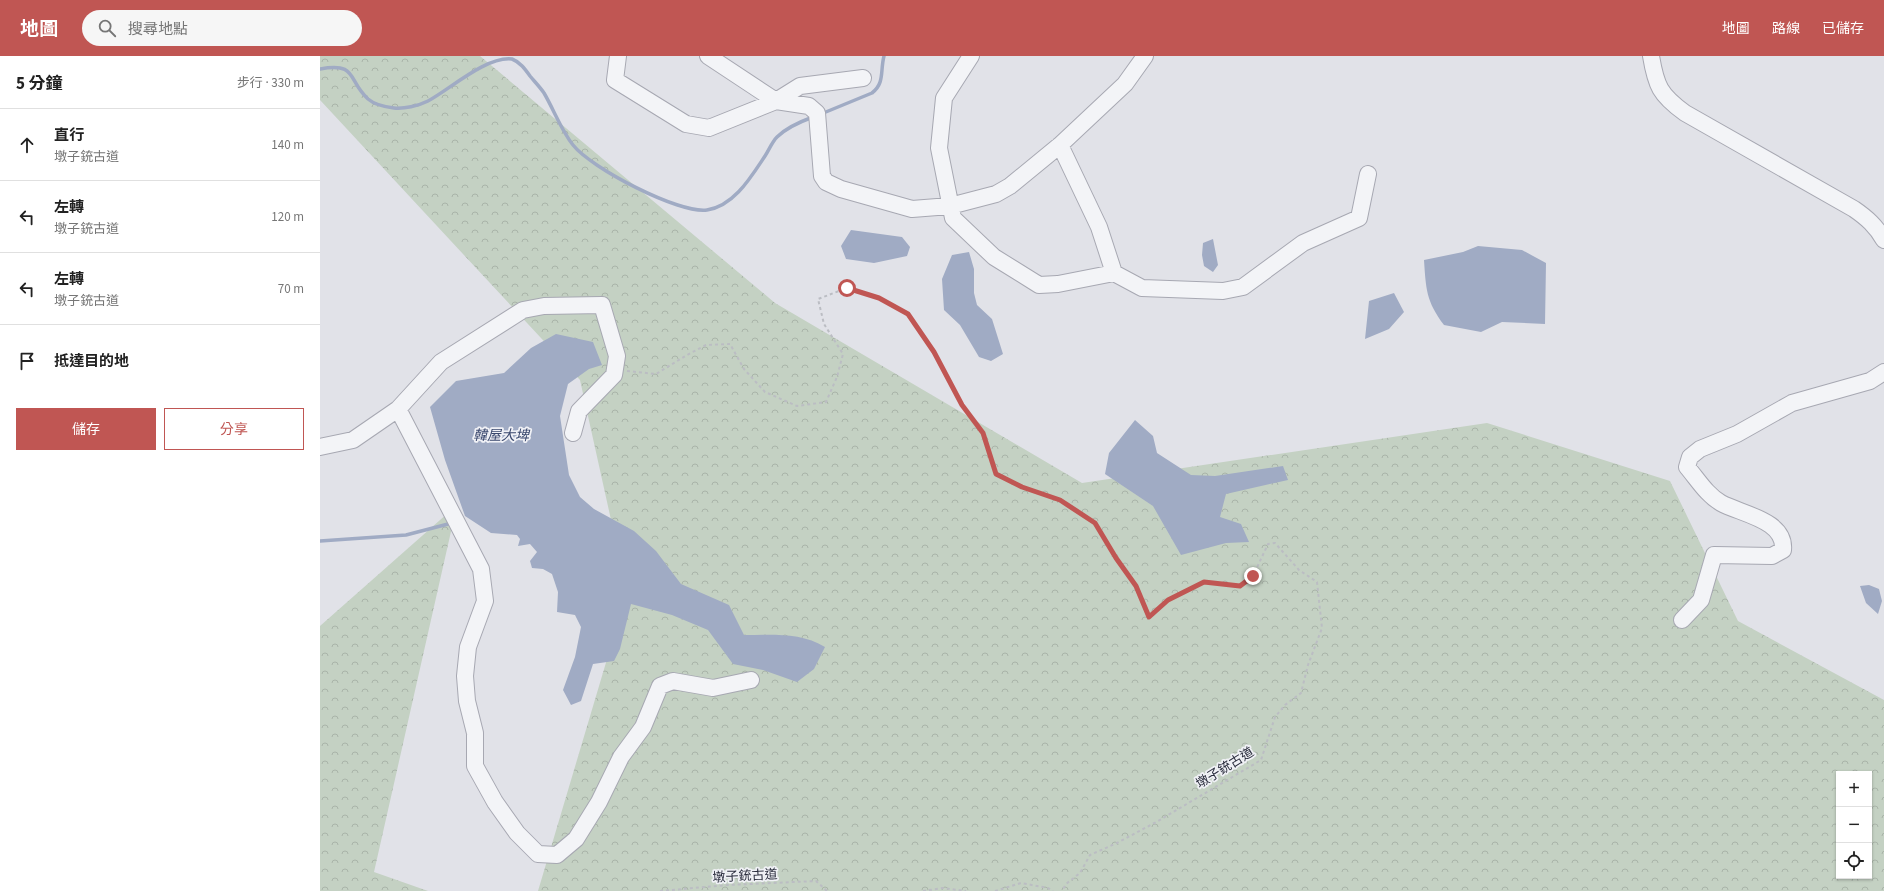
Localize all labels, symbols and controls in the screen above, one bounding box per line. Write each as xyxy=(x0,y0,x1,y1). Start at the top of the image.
search box xyxy=(82,10,362,46)
text: 地圖 xyxy=(20,16,58,43)
icon: search xyxy=(96,17,118,39)
text: 搜尋地點 xyxy=(128,19,188,40)
text: 地圖 xyxy=(1722,19,1750,39)
text: 路線 xyxy=(1772,19,1800,39)
text: 已儲存 xyxy=(1822,19,1864,39)
text: 5 分鐘 xyxy=(16,72,62,96)
text: 步行 · 330 m xyxy=(237,74,304,92)
text: 直行 xyxy=(54,125,84,146)
icon: ahead xyxy=(16,134,38,156)
text: 140 m xyxy=(271,136,304,154)
text: 墩子銃古道 xyxy=(54,148,119,166)
text: 左轉 xyxy=(54,197,84,218)
icon: left xyxy=(16,206,38,228)
text: 120 m xyxy=(271,208,304,226)
text: 墩子銃古道 xyxy=(54,220,119,238)
text: 左轉 xyxy=(54,269,84,290)
icon: left xyxy=(16,278,38,300)
route start xyxy=(838,279,856,297)
text: 70 m xyxy=(278,280,304,298)
text: 墩子銃古道 xyxy=(54,292,119,310)
icon: arrive xyxy=(16,350,38,372)
text: 抵達目的地 xyxy=(54,351,129,372)
button: 儲存 xyxy=(16,408,156,450)
button: 分享 xyxy=(164,408,304,450)
water label: 韓屋大埤 xyxy=(473,426,531,446)
route end xyxy=(1244,567,1262,585)
street label: 墩子銃古道 xyxy=(1193,743,1257,793)
map controls xyxy=(1836,771,1872,879)
button: + xyxy=(1836,771,1872,807)
button: − xyxy=(1836,807,1872,843)
button: locate xyxy=(1836,843,1872,879)
street label: 墩子銃古道 xyxy=(712,865,778,887)

